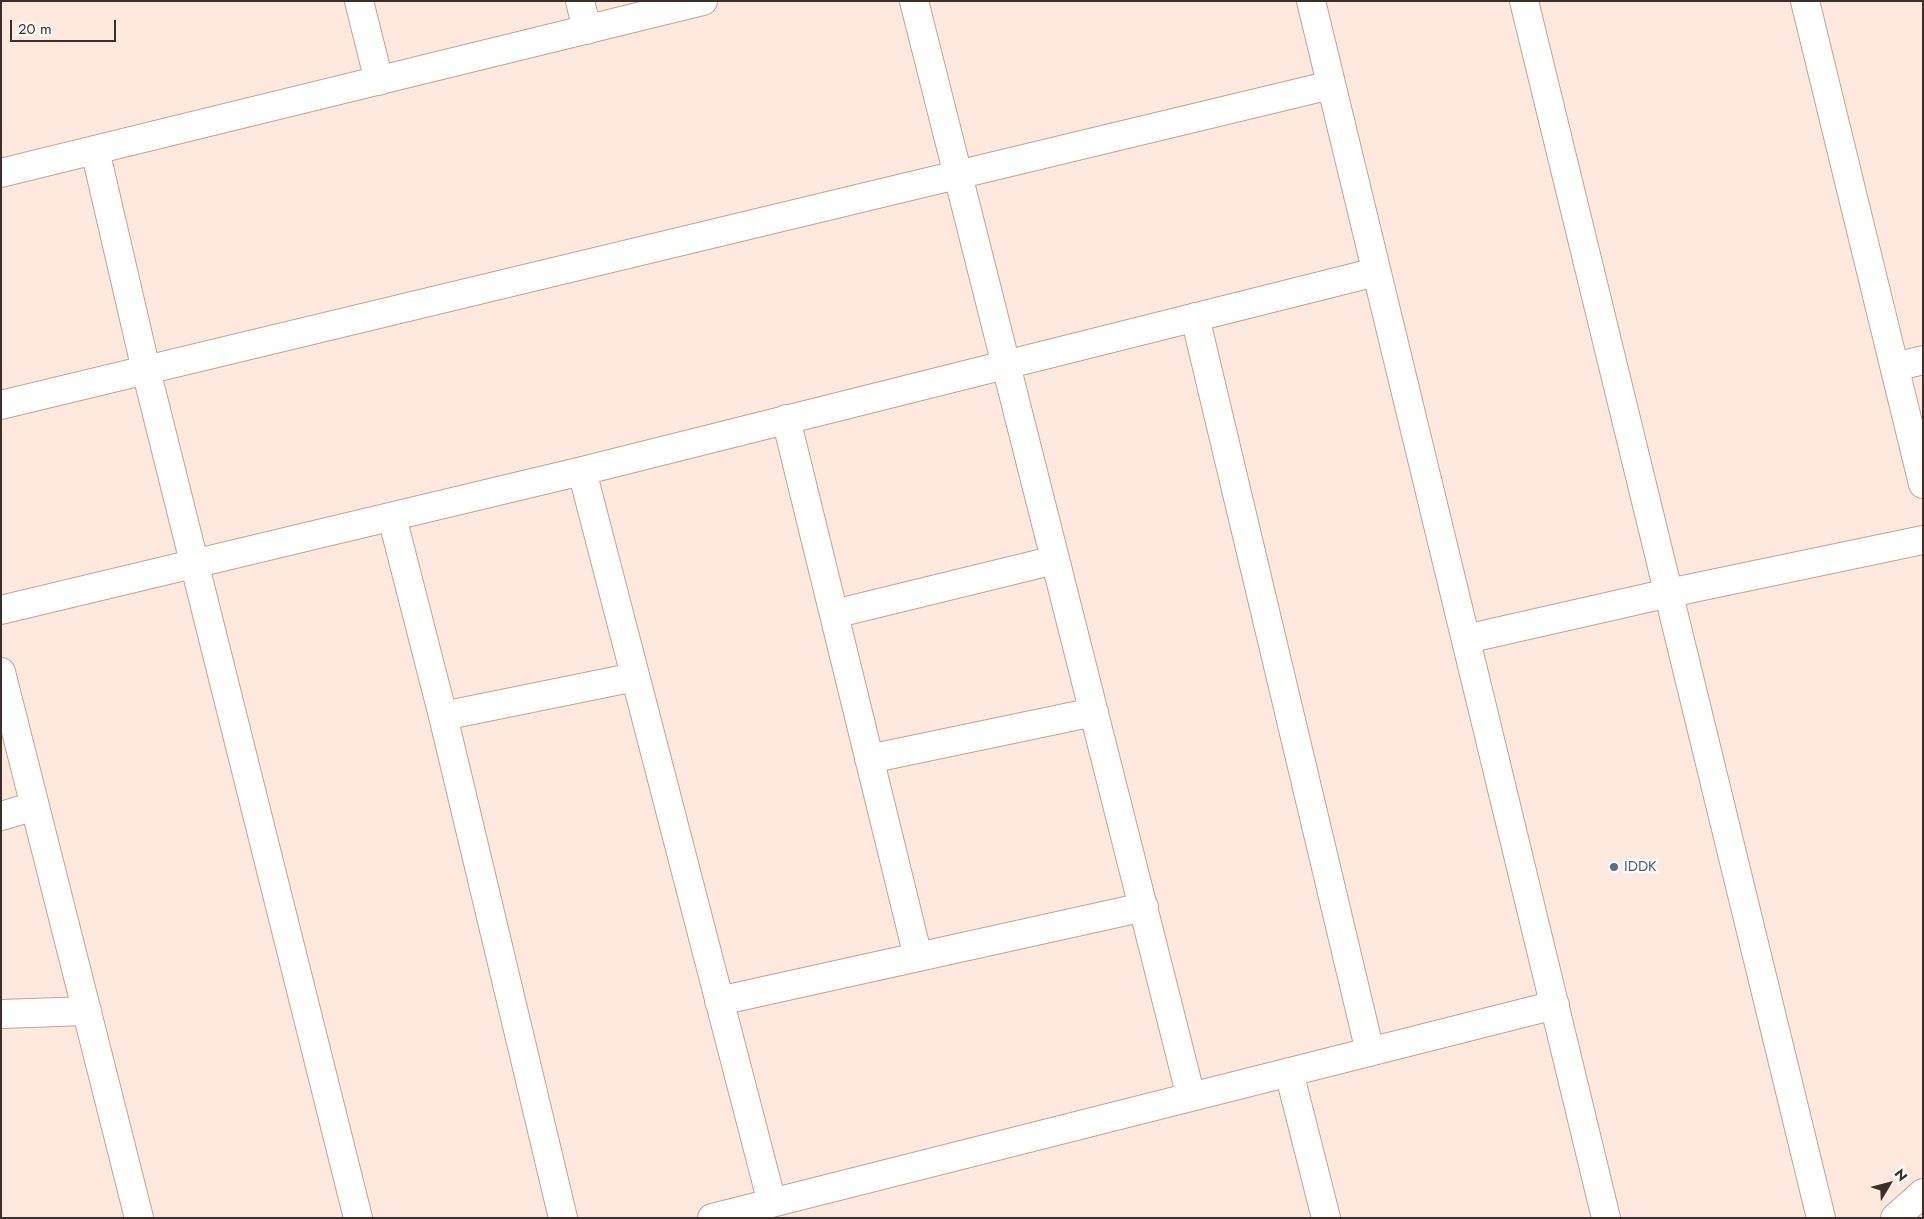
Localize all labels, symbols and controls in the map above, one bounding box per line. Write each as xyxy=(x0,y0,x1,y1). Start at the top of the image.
scale bar xyxy=(12,10,119,42)
text: 20 m xyxy=(18,18,52,40)
place label: IDDK xyxy=(1624,858,1657,876)
marker: IDDK xyxy=(1608,861,1620,873)
north arrow xyxy=(1864,1159,1914,1209)
text: N xyxy=(1890,1165,1912,1185)

